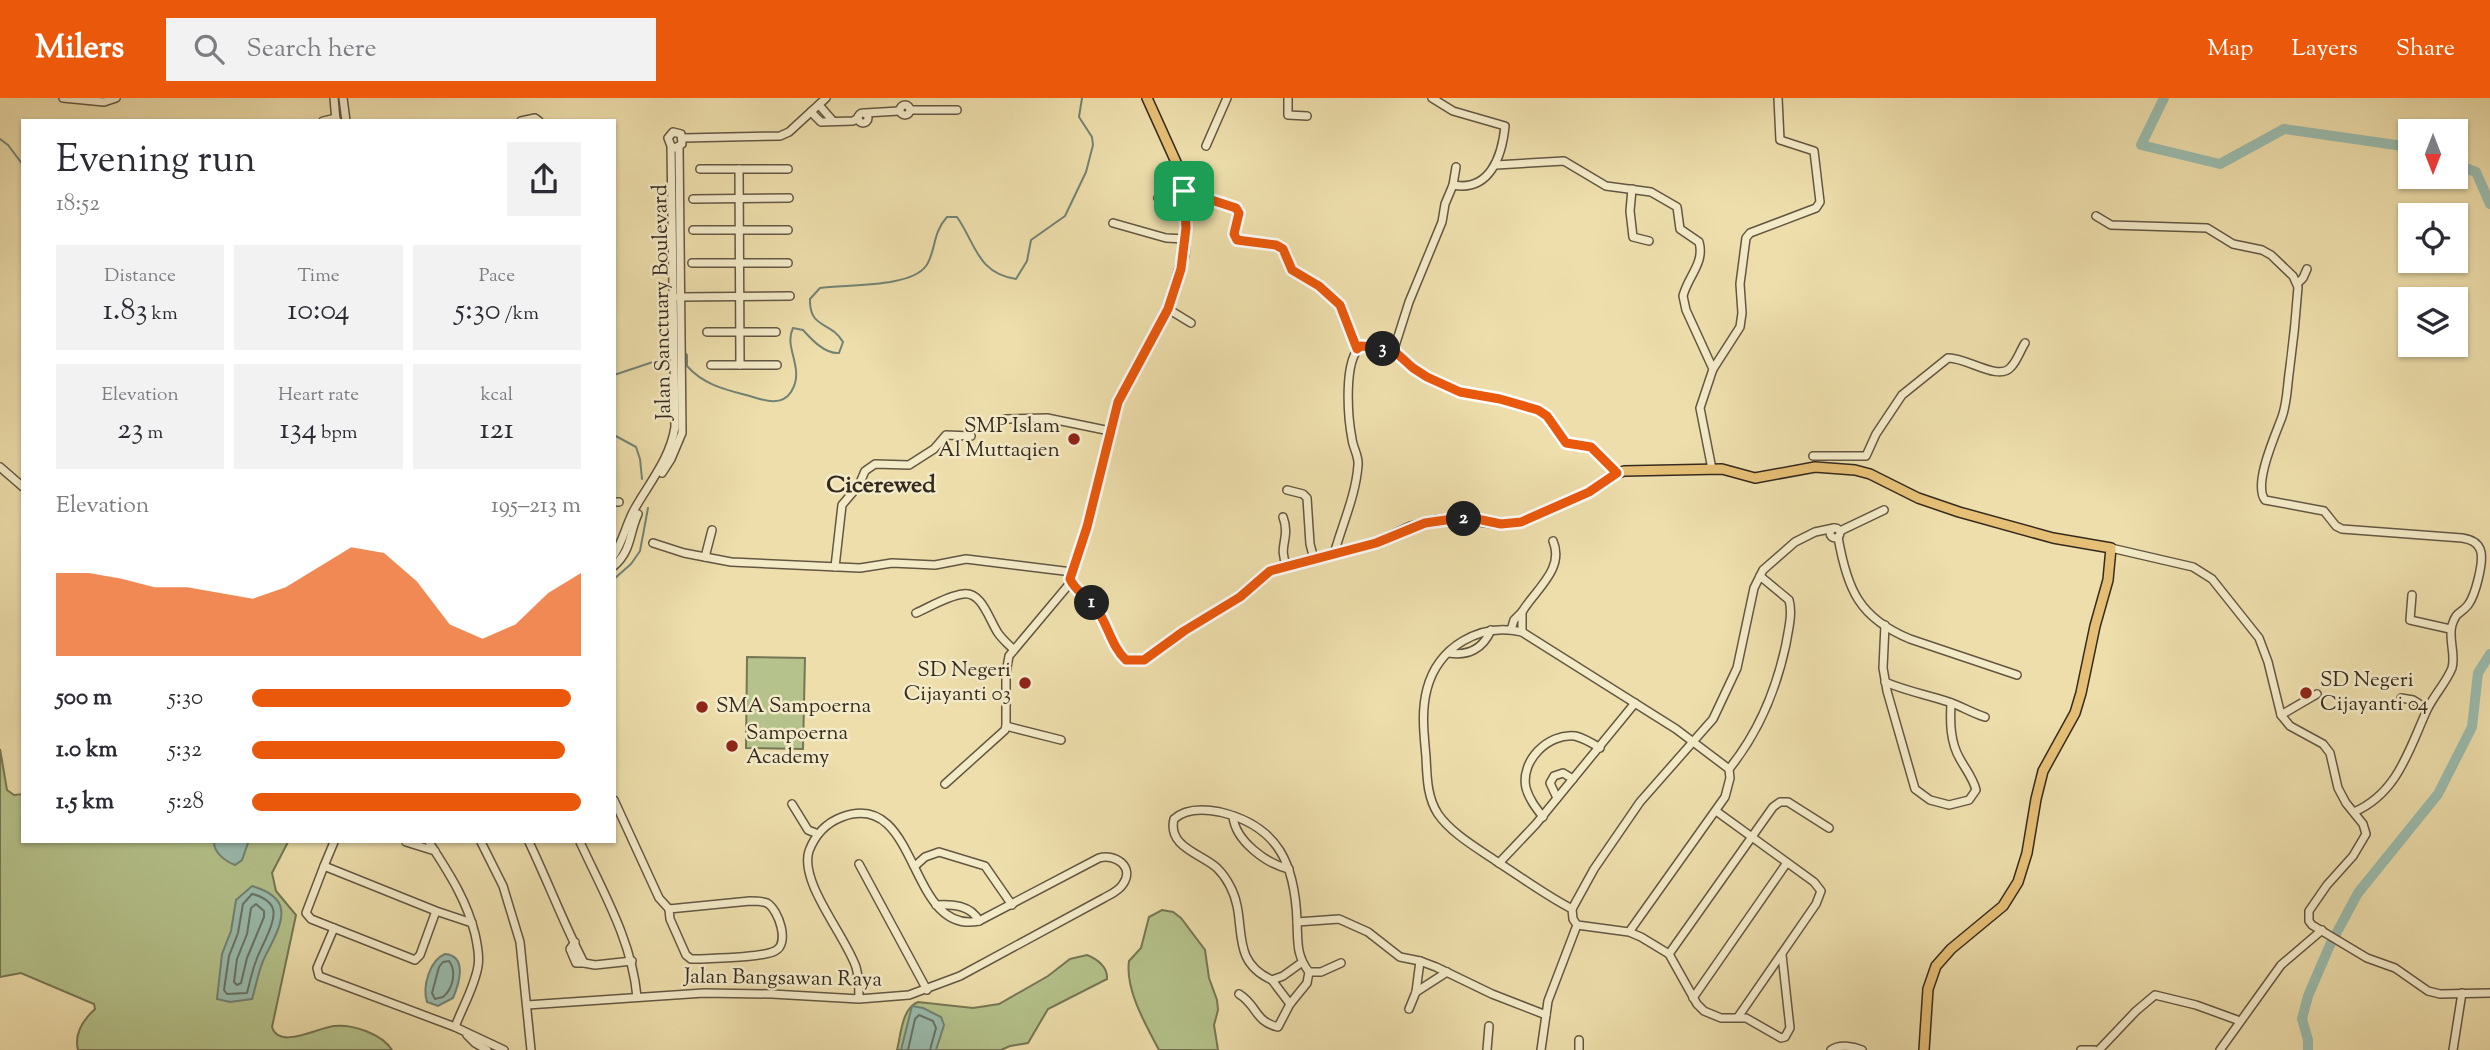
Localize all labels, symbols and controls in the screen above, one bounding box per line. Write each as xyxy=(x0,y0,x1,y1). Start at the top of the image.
search box xyxy=(166,18,656,81)
text: Milers xyxy=(35,25,124,73)
icon: search xyxy=(190,30,228,68)
text: Search here xyxy=(246,31,377,68)
text: Map xyxy=(2207,32,2253,66)
text: Layers xyxy=(2291,32,2358,66)
text: Share xyxy=(2396,32,2455,66)
north arrow xyxy=(2398,119,2468,189)
map controls xyxy=(2398,119,2468,357)
text: Evening run xyxy=(56,135,256,189)
button: share xyxy=(507,142,581,216)
pin xyxy=(1154,161,1214,221)
icon: arrive xyxy=(1165,172,1203,210)
street label: Jalan Sanctuary Boulevard xyxy=(646,184,680,421)
text: 18:52 xyxy=(56,188,100,221)
button: locate xyxy=(2398,203,2468,273)
text: Distance xyxy=(104,263,176,290)
text: Time xyxy=(297,263,340,290)
text: Pace xyxy=(479,263,515,290)
button: layers xyxy=(2398,287,2468,357)
text: 1.83 xyxy=(103,290,148,333)
text: 10:04 xyxy=(287,290,350,333)
text: 5:30 xyxy=(455,290,501,333)
text: km xyxy=(148,301,178,328)
text: /km xyxy=(501,301,539,328)
pin: 3 xyxy=(1366,331,1400,366)
text: 3 xyxy=(1379,335,1386,362)
text: Elevation xyxy=(102,382,179,409)
text: Heart rate xyxy=(278,382,359,409)
text: kcal xyxy=(480,382,513,409)
text: 23 xyxy=(117,409,143,452)
text: 134 xyxy=(280,409,317,452)
text: 121 xyxy=(480,409,514,452)
place label: SMP Islam Al Muttaqien xyxy=(938,412,1060,466)
text: m xyxy=(143,420,163,447)
text: bpm xyxy=(317,420,357,447)
marker: SMP Islam Al Muttaqien xyxy=(1066,431,1082,447)
district label: Cicerewed xyxy=(826,469,936,503)
text: Elevation xyxy=(56,490,149,523)
text: 195–213 m xyxy=(491,490,581,523)
pin: 2 xyxy=(1446,502,1482,536)
text: 2 xyxy=(1459,505,1468,532)
pin: 1 xyxy=(1074,586,1110,620)
text: 1 xyxy=(1088,589,1095,616)
place label: SD Negeri Cijayanti 03 xyxy=(904,656,1011,710)
place label: SD Negeri Cijayanti 04 xyxy=(2320,666,2428,720)
marker: SD Negeri Cijayanti 03 xyxy=(1017,675,1033,691)
text: 500 m xyxy=(56,682,112,715)
text: 5:30 xyxy=(168,682,203,715)
marker: SD Negeri Cijayanti 04 xyxy=(2298,685,2314,701)
place label: SMA Sampoerna xyxy=(716,692,872,722)
marker: SMA Sampoerna xyxy=(694,699,710,715)
place label: Sampoerna Academy xyxy=(746,719,849,773)
text: 1.0 km xyxy=(56,734,118,767)
text: 5:32 xyxy=(168,734,202,767)
marker: Sampoerna Academy xyxy=(724,738,740,754)
text: 1.5 km xyxy=(56,786,114,819)
text: 5:28 xyxy=(168,786,204,819)
street label: Jalan Bangsawan Raya xyxy=(683,962,883,996)

